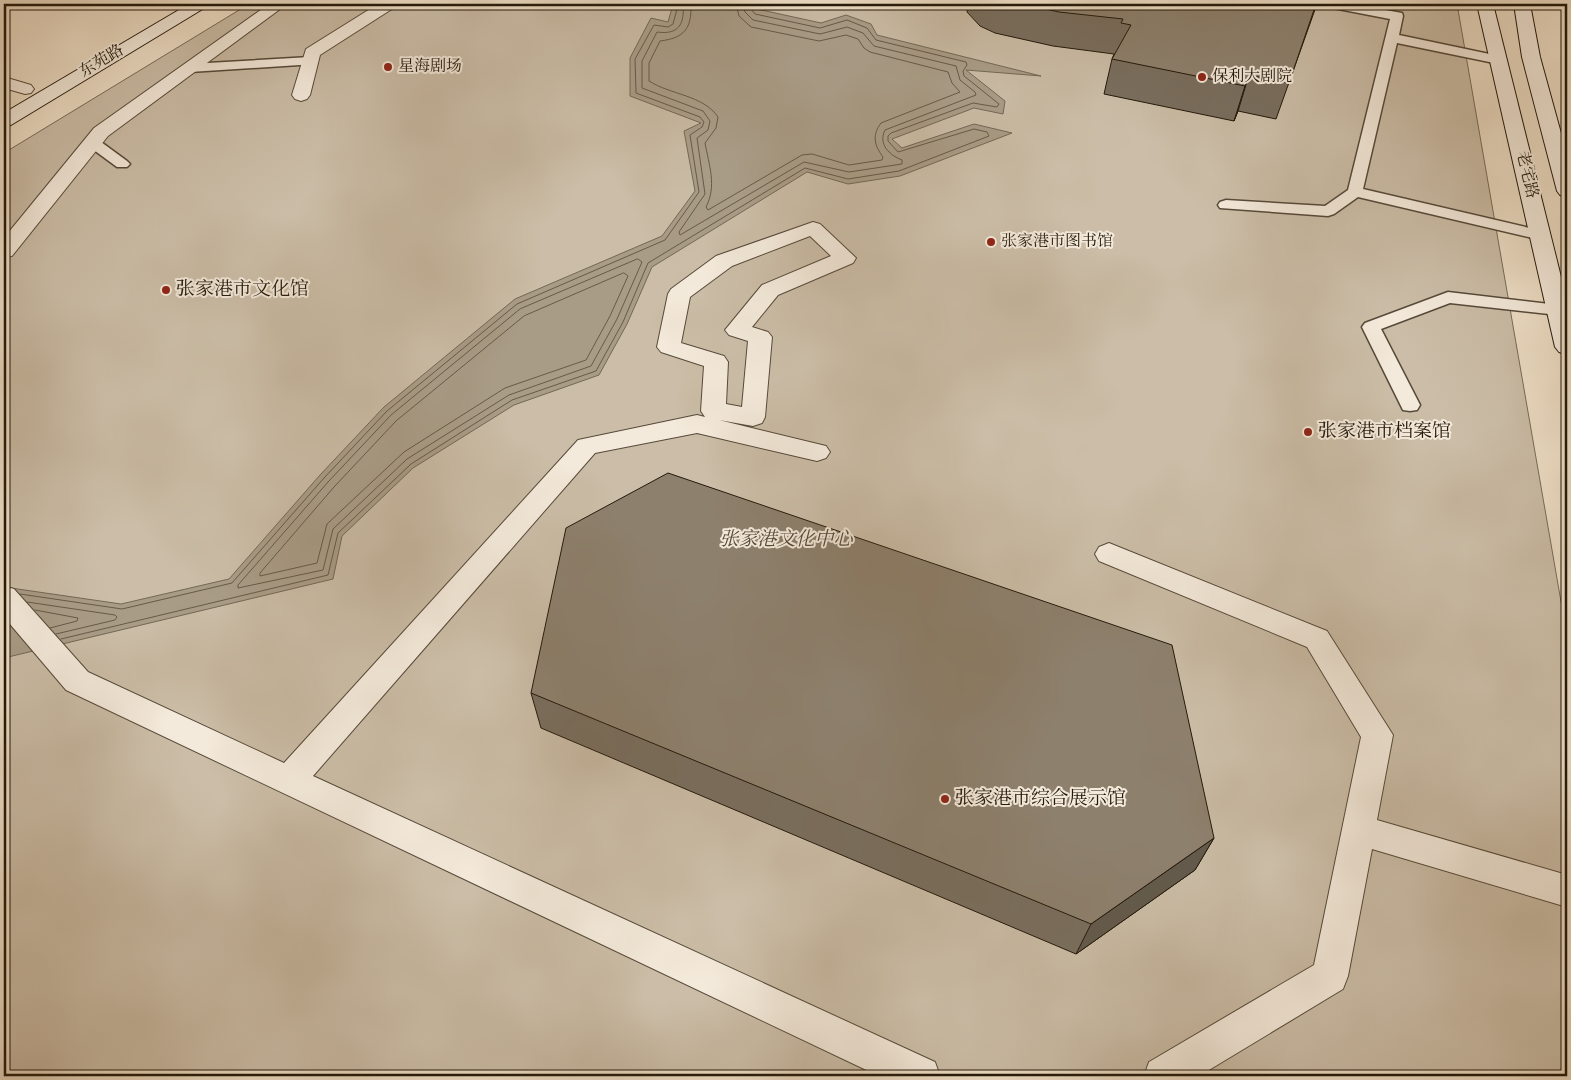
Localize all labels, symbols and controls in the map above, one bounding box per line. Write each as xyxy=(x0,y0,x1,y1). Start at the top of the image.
street label: 东苑路 xyxy=(75,40,129,84)
place label: 星海剧场 xyxy=(398,56,462,79)
marker: 星海剧场 xyxy=(382,61,394,73)
place label: 保利大剧院 xyxy=(1212,66,1292,89)
marker: 保利大剧院 xyxy=(1196,71,1208,83)
street label: 老宅路 xyxy=(1509,149,1543,201)
place label: 张家港市图书馆 xyxy=(1001,231,1113,254)
marker: 张家港市图书馆 xyxy=(985,236,997,248)
place label: 张家港市文化馆 xyxy=(176,277,309,304)
marker: 张家港市文化馆 xyxy=(160,284,172,296)
place label: 张家港市档案馆 xyxy=(1318,419,1451,446)
marker: 张家港市档案馆 xyxy=(1302,426,1314,438)
park label: 张家港文化中心 xyxy=(719,527,853,554)
place label: 张家港市综合展示馆 xyxy=(955,786,1126,813)
marker: 张家港市综合展示馆 xyxy=(939,793,951,805)

